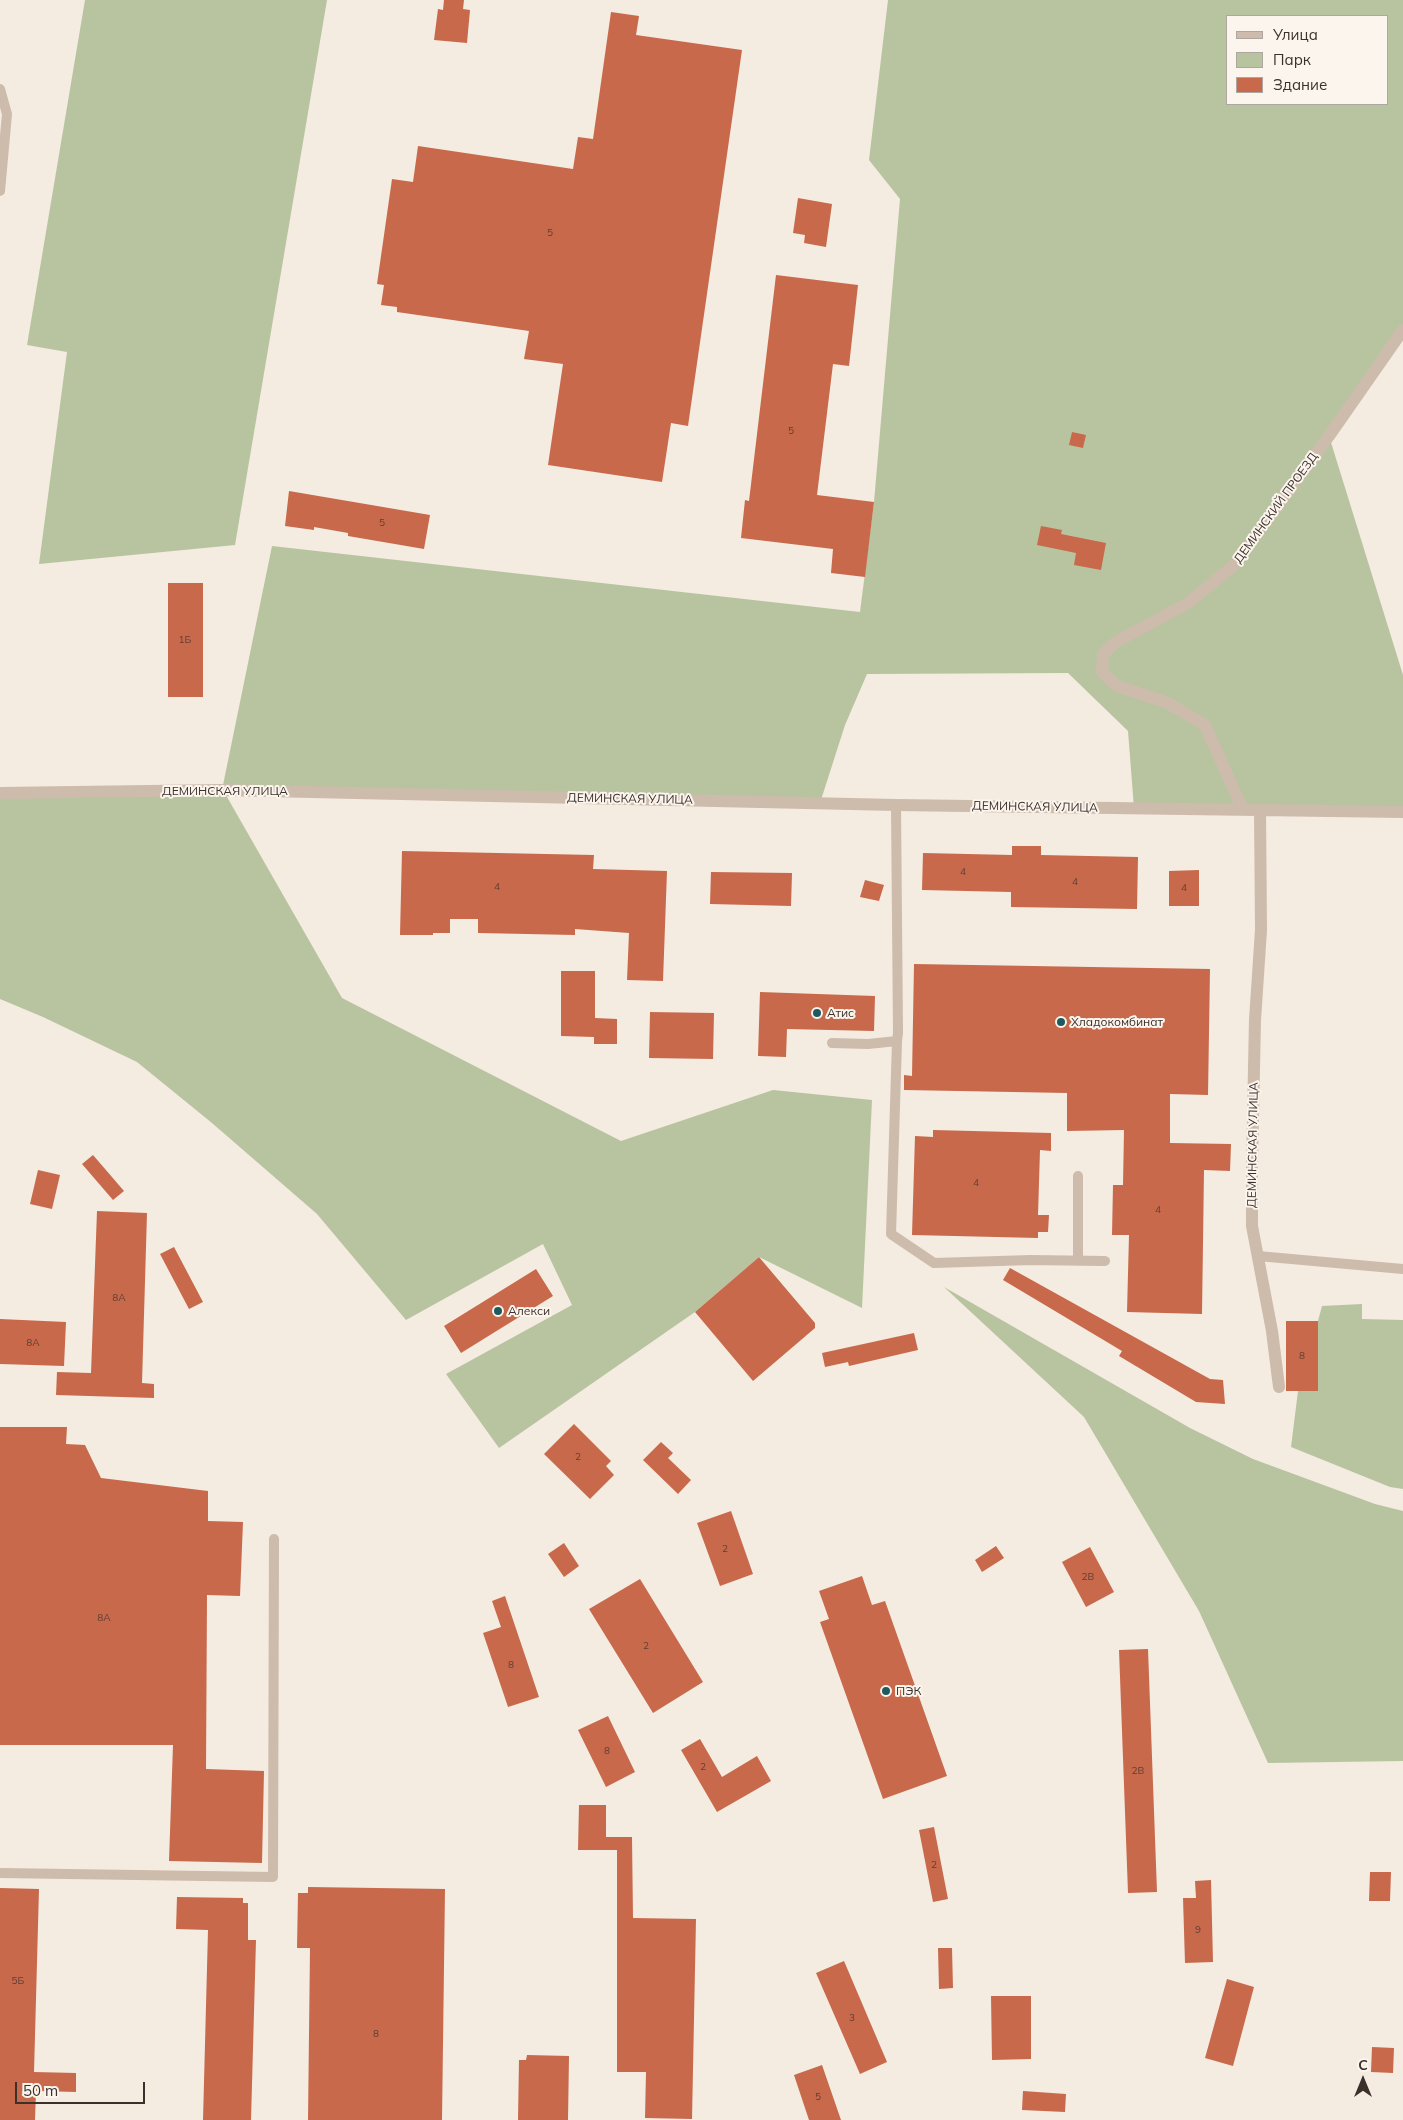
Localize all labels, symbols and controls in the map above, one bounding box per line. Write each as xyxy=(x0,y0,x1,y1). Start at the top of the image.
legend xyxy=(1226,15,1388,105)
text: Улица xyxy=(1273,25,1318,44)
text: Парк xyxy=(1273,50,1311,69)
text: Здание xyxy=(1273,75,1327,94)
house number: 5 xyxy=(547,227,553,239)
house number: 5 xyxy=(788,425,794,437)
street label: ДЕМИНСКИЙ ПРОЕЗД xyxy=(1231,450,1321,566)
house number: 5 xyxy=(379,517,385,529)
house number: 1Б xyxy=(179,634,191,646)
street label: ДЕМИНСКАЯ УЛИЦА xyxy=(162,784,288,798)
street label: ДЕМИНСКАЯ УЛИЦА xyxy=(567,791,693,807)
street label: ДЕМИНСКАЯ УЛИЦА xyxy=(972,799,1098,815)
house number: 4 xyxy=(960,866,966,878)
house number: 4 xyxy=(1072,876,1078,888)
house number: 4 xyxy=(494,881,500,893)
house number: 4 xyxy=(1181,882,1187,894)
place label: Атис xyxy=(827,1006,854,1020)
marker: Атис xyxy=(811,1007,823,1019)
place label: Хладокомбинат xyxy=(1071,1015,1163,1029)
marker: Хладокомбинат xyxy=(1055,1016,1067,1028)
street label: ДЕМИНСКАЯ УЛИЦА xyxy=(1245,1082,1261,1208)
house number: 4 xyxy=(973,1177,979,1189)
house number: 4 xyxy=(1155,1204,1161,1216)
house number: 8А xyxy=(112,1292,126,1304)
place label: Алекси xyxy=(508,1304,550,1318)
marker: Алекси xyxy=(492,1305,504,1317)
house number: 8А xyxy=(26,1337,40,1349)
house number: 8 xyxy=(1299,1350,1305,1362)
house number: 2 xyxy=(575,1451,581,1463)
house number: 2 xyxy=(722,1543,728,1555)
house number: 2В xyxy=(1082,1571,1094,1583)
house number: 8А xyxy=(97,1612,111,1624)
house number: 2 xyxy=(643,1640,649,1652)
house number: 8 xyxy=(508,1659,514,1671)
place label: ПЭК xyxy=(896,1684,921,1698)
marker: ПЭК xyxy=(880,1685,892,1697)
house number: 8 xyxy=(604,1745,610,1757)
house number: 2 xyxy=(700,1761,706,1773)
house number: 2В xyxy=(1132,1765,1144,1777)
house number: 2 xyxy=(931,1859,937,1871)
house number: 9 xyxy=(1195,1924,1201,1936)
house number: 5Б xyxy=(12,1975,24,1987)
house number: 3 xyxy=(849,2012,855,2024)
house number: 8 xyxy=(373,2028,379,2040)
north arrow xyxy=(1338,2055,1388,2105)
text: С xyxy=(1358,2056,1368,2074)
scale bar xyxy=(18,2072,148,2104)
text: 50 m xyxy=(23,2081,58,2100)
house number: 5 xyxy=(815,2091,821,2103)

